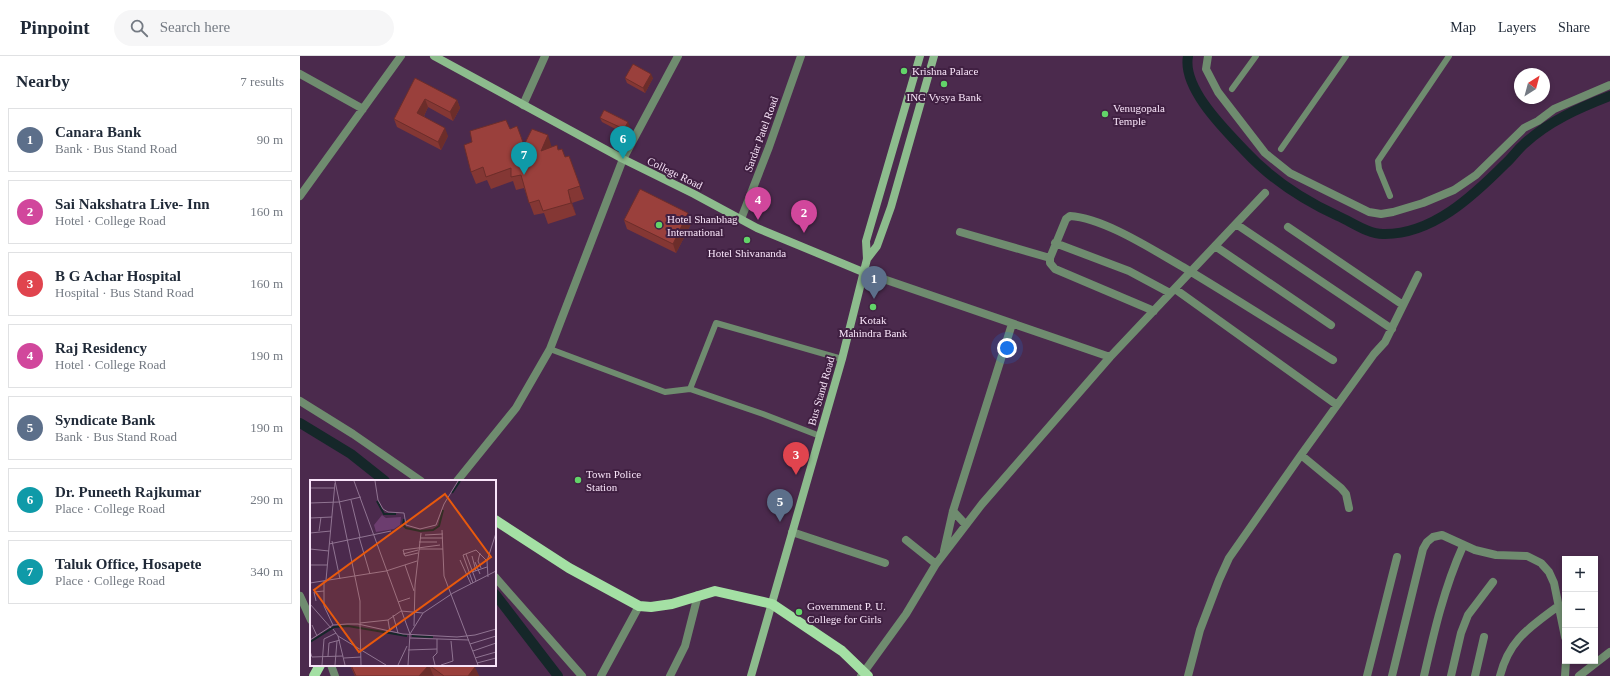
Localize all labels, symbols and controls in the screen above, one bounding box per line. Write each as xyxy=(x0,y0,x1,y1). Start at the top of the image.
search box xyxy=(114,10,394,46)
text: Pinpoint xyxy=(20,17,90,38)
icon: search xyxy=(128,17,150,39)
text: Search here xyxy=(160,19,230,35)
text: Map xyxy=(1450,20,1476,35)
text: Layers xyxy=(1498,20,1536,35)
text: Share xyxy=(1558,20,1590,35)
place label: Krishna Palace xyxy=(912,65,978,77)
marker: Krishna Palace xyxy=(899,66,909,76)
north arrow xyxy=(1514,68,1550,104)
text: Nearby xyxy=(16,72,70,91)
text: 7 results xyxy=(240,74,284,89)
marker: ING Vysya Bank xyxy=(939,79,949,89)
place label: ING Vysya Bank xyxy=(907,91,982,103)
street label: Sardar Patel Road xyxy=(742,94,780,173)
place label: Venugopala Temple xyxy=(1113,102,1165,127)
marker: Venugopala Temple xyxy=(1100,109,1110,119)
text: Canara Bank xyxy=(55,124,141,140)
pin: 6 xyxy=(610,126,636,159)
text: 1 xyxy=(27,132,33,147)
text: 90 m xyxy=(257,132,283,147)
text: Bank · Bus Stand Road xyxy=(55,141,177,156)
pin: 7 xyxy=(511,142,537,175)
street label: College Road xyxy=(645,154,705,192)
pin: 4 xyxy=(745,187,771,220)
text: Sai Nakshatra Live- Inn xyxy=(55,196,210,212)
pin: 2 xyxy=(791,200,817,233)
text: 2 xyxy=(27,204,33,219)
text: 160 m xyxy=(250,204,283,219)
text: Hotel · College Road xyxy=(55,213,166,228)
place label: Hotel Shanbhag International xyxy=(667,213,738,238)
marker: Hotel Shanbhag International xyxy=(654,220,664,230)
marker: Hotel Shivananda xyxy=(742,235,752,245)
place label: Hotel Shivananda xyxy=(708,247,786,259)
pin: 1 xyxy=(861,266,887,299)
text: B G Achar Hospital xyxy=(55,268,181,284)
text: 3 xyxy=(27,276,33,291)
text: 160 m xyxy=(250,276,283,291)
text: Hospital · Bus Stand Road xyxy=(55,285,194,300)
marker: Kotak Mahindra Bank xyxy=(868,302,878,312)
place label: Kotak Mahindra Bank xyxy=(839,314,908,339)
your location xyxy=(997,338,1017,358)
text: Raj Residency xyxy=(55,340,147,356)
text: 4 xyxy=(27,348,33,363)
text: 190 m xyxy=(250,348,283,363)
street label: Bus Stand Road xyxy=(805,355,837,427)
text: Hotel · College Road xyxy=(55,357,166,372)
text: Syndicate Bank xyxy=(55,412,155,428)
text: 5 xyxy=(27,420,33,435)
text: 190 m xyxy=(250,420,283,435)
text: Bank · Bus Stand Road xyxy=(55,429,177,444)
pin: 3 xyxy=(783,442,809,475)
place label: Town Police Station xyxy=(586,468,641,493)
marker: Town Police Station xyxy=(573,475,583,485)
inset map xyxy=(310,480,496,666)
text: Dr. Puneeth Rajkumar xyxy=(55,484,202,500)
pin: 5 xyxy=(767,489,793,522)
text: 6 xyxy=(27,492,33,507)
text: 290 m xyxy=(250,492,283,507)
text: Place · College Road xyxy=(55,501,165,516)
text: Taluk Office, Hosapete xyxy=(55,556,202,572)
map controls xyxy=(1562,556,1598,664)
button: + xyxy=(1562,556,1598,592)
text: 7 xyxy=(27,564,33,579)
text: 340 m xyxy=(250,564,283,579)
text: Place · College Road xyxy=(55,573,165,588)
button: − xyxy=(1562,592,1598,628)
place label: Government P. U. College for Girls xyxy=(807,600,886,625)
marker: Government P. U. College for Girls xyxy=(794,607,804,617)
button: layers xyxy=(1562,628,1598,664)

